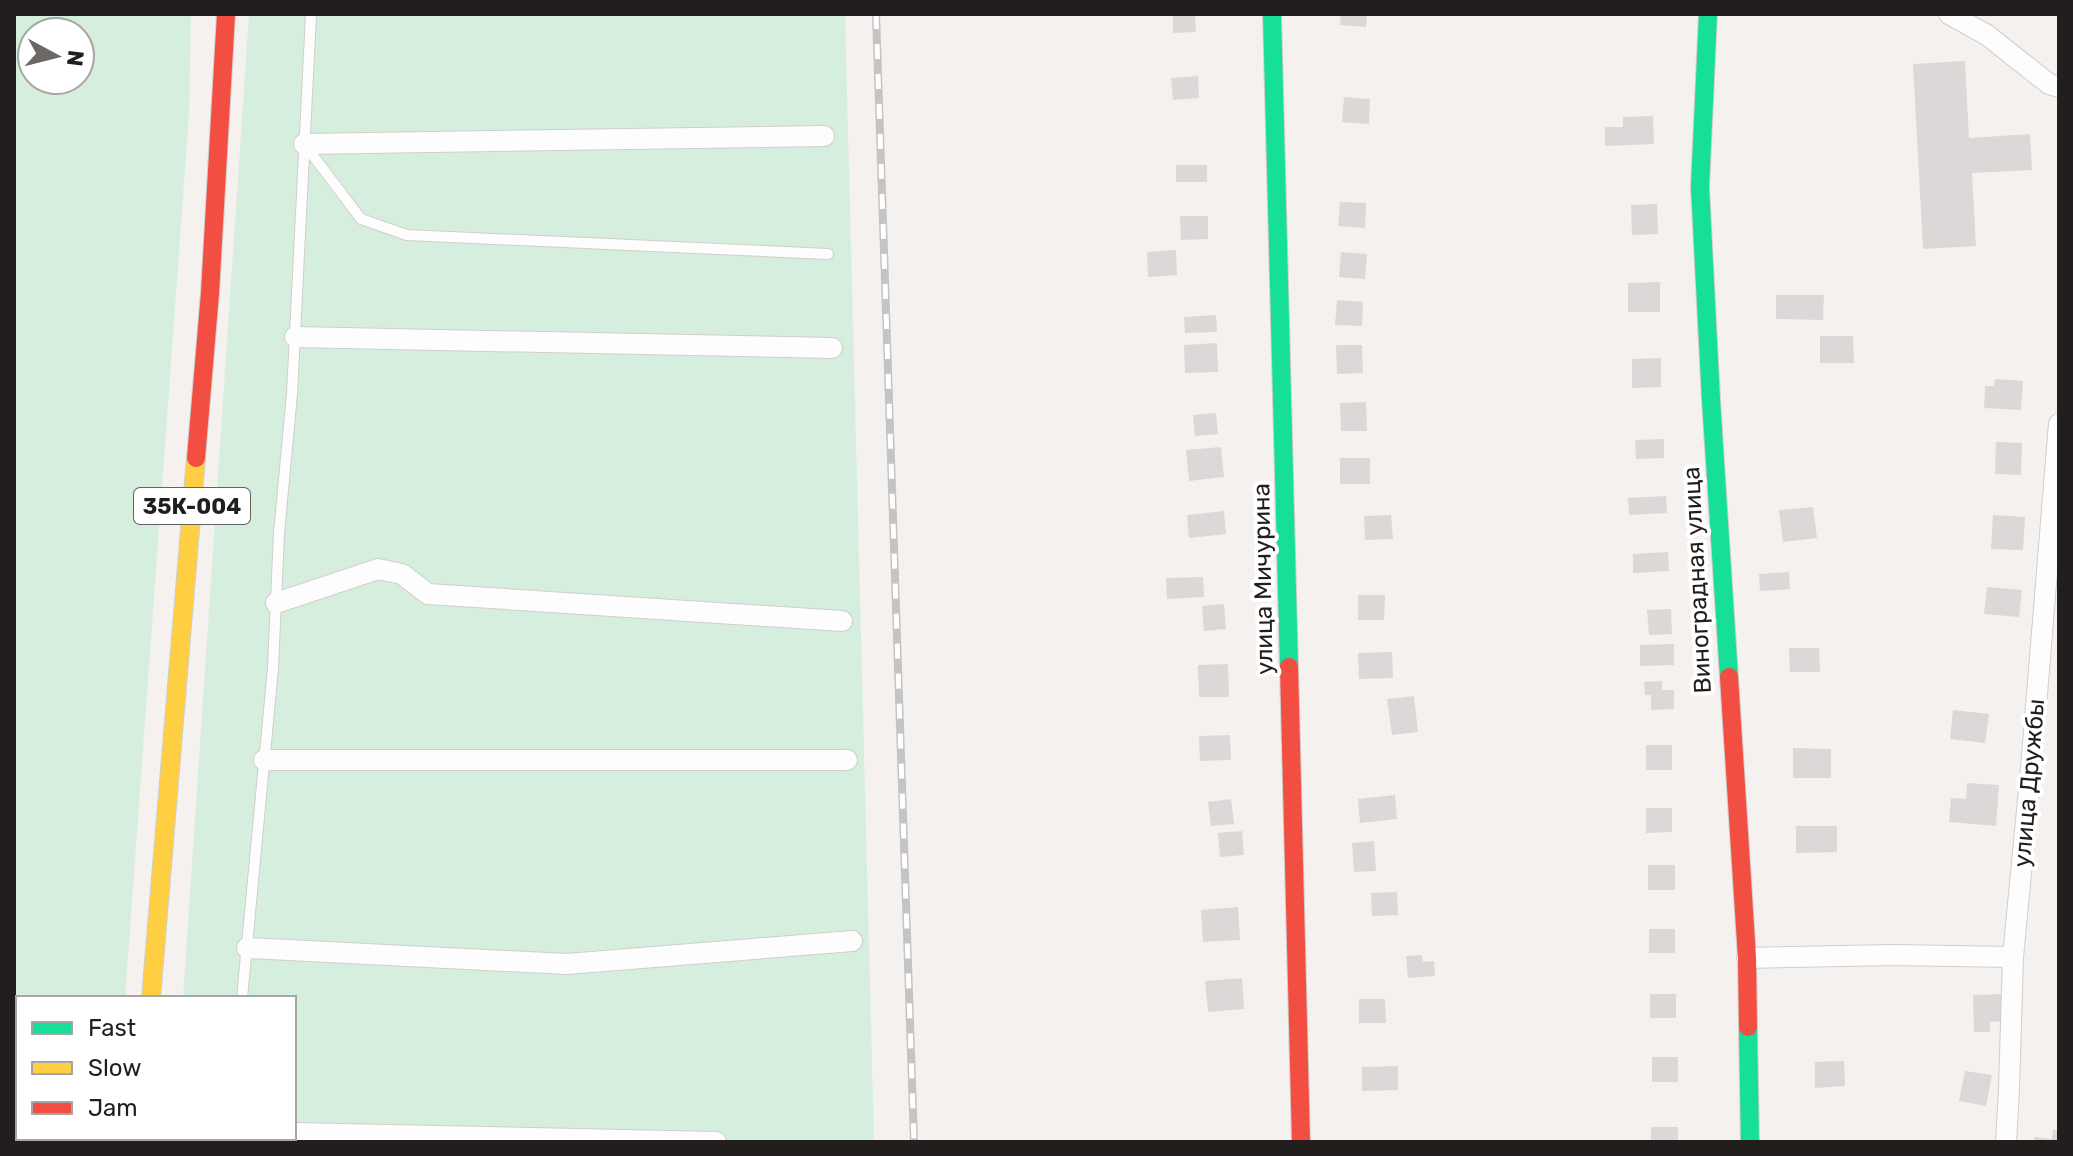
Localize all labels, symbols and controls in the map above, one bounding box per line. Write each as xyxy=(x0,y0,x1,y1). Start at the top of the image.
north arrow xyxy=(16,16,96,96)
text: N xyxy=(61,49,90,68)
street label: Виноградная улица xyxy=(1677,466,1717,694)
street label: улица Мичурина xyxy=(1247,483,1279,675)
road number: 35К-004 xyxy=(134,488,250,524)
street label: улица Дружбы xyxy=(2008,698,2050,868)
legend xyxy=(16,996,296,1140)
text: Fast xyxy=(88,1014,136,1042)
text: Slow xyxy=(88,1054,141,1082)
text: Jam xyxy=(88,1094,138,1122)

